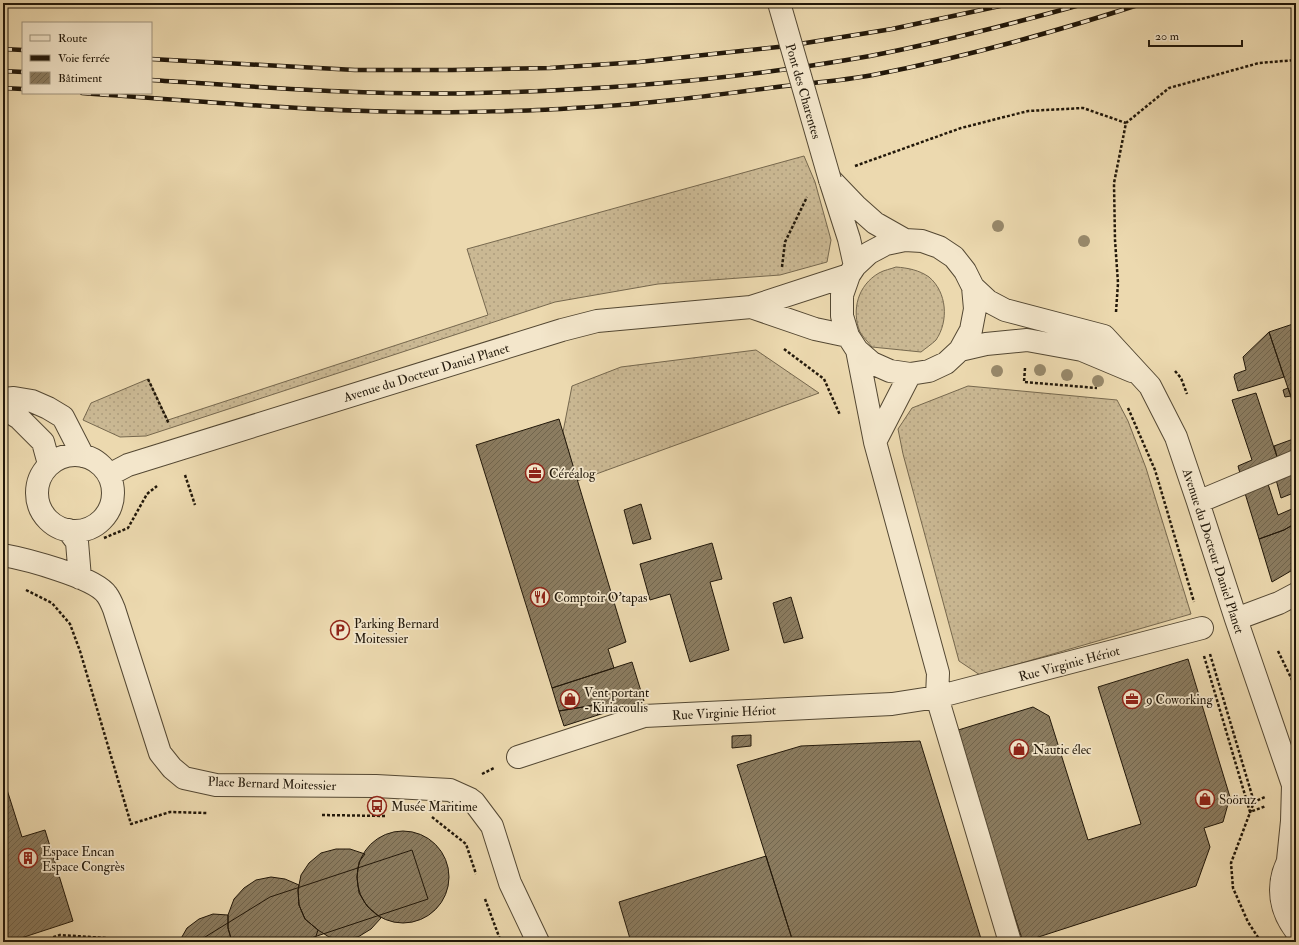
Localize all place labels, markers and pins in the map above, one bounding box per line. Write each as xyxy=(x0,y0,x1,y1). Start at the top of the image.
office icon: Céréalog xyxy=(524,462,546,484)
place label: Céréalog xyxy=(549,466,596,482)
restaurant icon: Comptoir O'tapas xyxy=(529,586,551,608)
place label: Comptoir O'tapas xyxy=(554,590,648,607)
place label: Parking Bernard Moitessier xyxy=(354,616,440,647)
parking icon: Parking Bernard Moitessier xyxy=(329,619,351,641)
place label: Vent portant - Kiriacoulis xyxy=(584,685,649,716)
shop icon: Vent portant - Kiriacoulis xyxy=(559,688,581,710)
office icon: 9 Coworking xyxy=(1121,688,1143,710)
place label: 9 Coworking xyxy=(1145,692,1213,708)
shop icon: Nautic élec xyxy=(1008,738,1030,760)
place label: Nautic élec xyxy=(1033,742,1091,758)
shop icon: Soöruz xyxy=(1194,788,1216,810)
place label: Soöruz xyxy=(1219,792,1257,808)
bus stop icon: Musée Maritime xyxy=(366,795,388,817)
place label: Musée Maritime xyxy=(391,799,478,815)
place label: Espace Encan Espace Congrès xyxy=(42,844,125,876)
building icon: Espace Encan Espace Congrès xyxy=(17,847,39,869)

